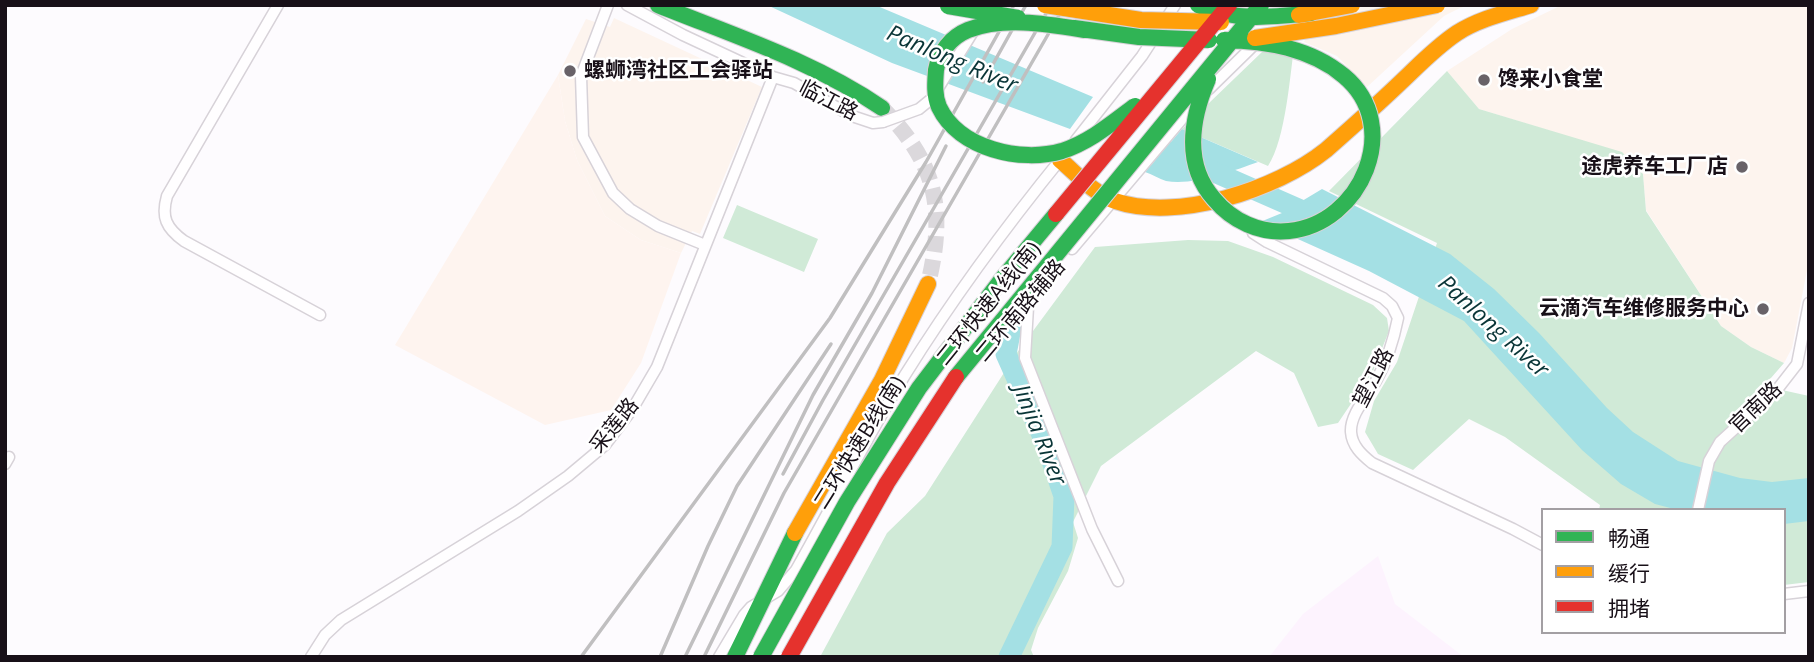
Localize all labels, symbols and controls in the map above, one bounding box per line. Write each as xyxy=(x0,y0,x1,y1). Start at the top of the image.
water label: Panlong River xyxy=(883,20,1021,100)
place label: 螺蛳湾社区工会驿站 xyxy=(584,58,773,84)
marker: 螺蛳湾社区工会驿站 xyxy=(562,63,578,79)
place label: 馋来小食堂 xyxy=(1498,67,1603,93)
marker: 馋来小食堂 xyxy=(1476,72,1492,88)
street label: 临江路 xyxy=(794,75,862,127)
place label: 途虎养车工厂店 xyxy=(1581,154,1728,180)
marker: 途虎养车工厂店 xyxy=(1734,159,1750,175)
street label: 二环快速A线(南) xyxy=(931,237,1047,371)
street label: 二环南路辅路 xyxy=(971,255,1071,367)
water label: Panlong River xyxy=(1432,270,1554,384)
place label: 云滴汽车维修服务中心 xyxy=(1539,296,1749,322)
marker: 云滴汽车维修服务中心 xyxy=(1755,301,1771,317)
street label: 望江路 xyxy=(1348,344,1400,412)
street label: 二环快速B线(南) xyxy=(809,372,911,514)
street label: 官南路 xyxy=(1725,377,1787,439)
water label: Jinjia River xyxy=(1006,381,1072,489)
street label: 采莲路 xyxy=(585,394,645,458)
legend xyxy=(1541,508,1786,634)
text: 畅通 xyxy=(1608,524,1650,552)
text: 缓行 xyxy=(1608,559,1650,587)
text: 拥堵 xyxy=(1608,594,1650,622)

